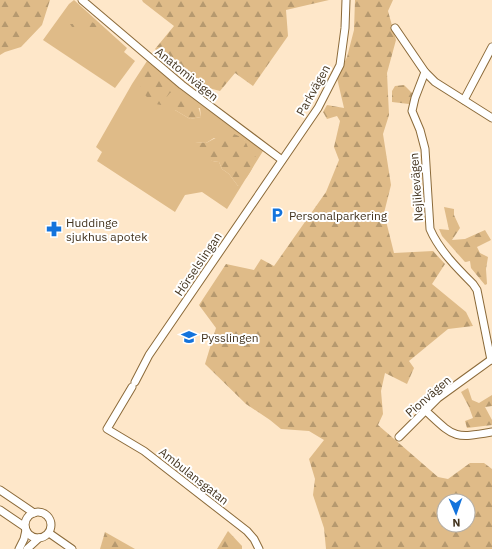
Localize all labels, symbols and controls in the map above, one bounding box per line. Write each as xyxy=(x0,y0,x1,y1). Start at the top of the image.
street label: Anatomivägen xyxy=(152,44,222,104)
street label: Parkvägen xyxy=(293,62,333,118)
street label: Nejlikevägen xyxy=(406,152,426,222)
parking icon: Personalparkering xyxy=(268,206,286,224)
place label: Personalparkering xyxy=(289,208,388,223)
place label: Huddinge sjukhus apotek xyxy=(66,215,148,244)
pharmacy icon: Huddinge sjukhus apotek xyxy=(45,220,63,238)
street label: Hörselslingan xyxy=(171,229,225,299)
school or university icon: Pysslingen xyxy=(180,328,198,346)
place label: Pysslingen xyxy=(201,330,259,345)
street label: Pionvägen xyxy=(402,372,454,420)
street label: Ambulansgatan xyxy=(156,444,232,508)
north arrow xyxy=(436,493,476,533)
text: N xyxy=(452,516,461,530)

